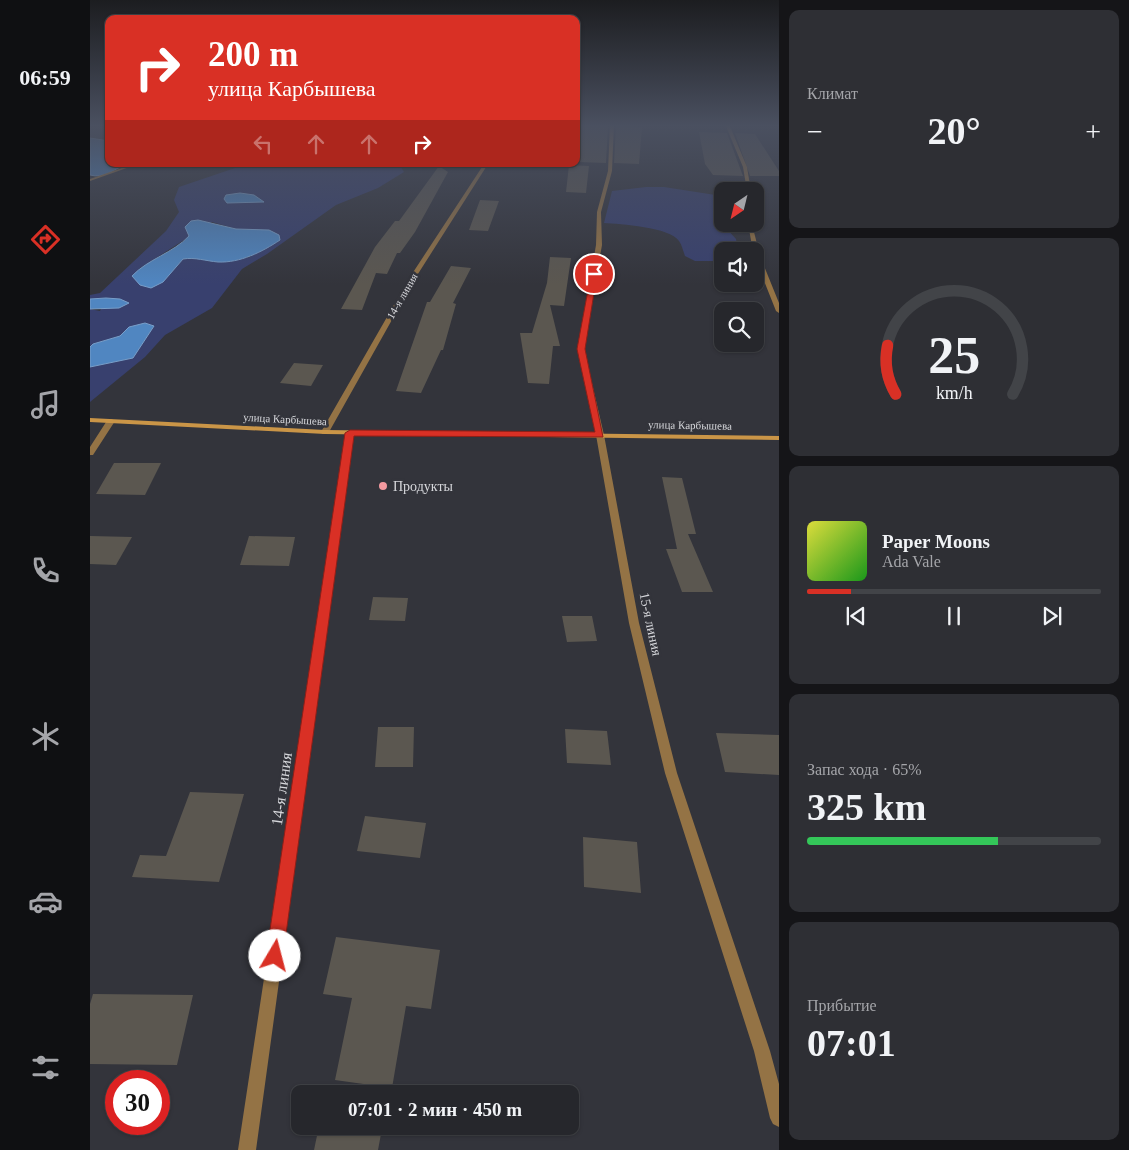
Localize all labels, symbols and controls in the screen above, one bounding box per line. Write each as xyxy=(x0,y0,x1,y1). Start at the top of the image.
icon: right xyxy=(125,35,190,100)
text: 200 m xyxy=(208,35,298,74)
text: 06:59 xyxy=(19,65,71,90)
text: улица Карбышева xyxy=(208,76,376,101)
text: Климат xyxy=(807,85,858,102)
text: 20° xyxy=(927,110,981,152)
text: − xyxy=(807,116,823,147)
text: + xyxy=(1085,116,1101,147)
icon: left xyxy=(249,130,277,158)
icon: ahead xyxy=(302,130,330,158)
icon: ahead xyxy=(355,130,383,158)
icon: right xyxy=(408,130,436,158)
north arrow xyxy=(714,182,764,232)
map controls xyxy=(714,182,764,352)
icon: directions xyxy=(28,222,63,257)
button: sound xyxy=(714,242,764,292)
pin xyxy=(573,253,615,295)
icon: arrive xyxy=(580,260,608,288)
street label: 14-я линия xyxy=(384,271,420,321)
button: search xyxy=(714,302,764,352)
text: 25 xyxy=(928,327,980,384)
text: km/h xyxy=(936,383,972,403)
icon: music xyxy=(28,387,63,422)
street label: улица Карбышева xyxy=(243,411,327,427)
street label: улица Карбышева xyxy=(648,418,732,432)
place label: Продукты xyxy=(393,479,454,494)
marker: Продукты xyxy=(377,480,389,492)
text: Paper Moons xyxy=(882,531,990,552)
icon: phone xyxy=(28,553,63,588)
text: Ada Vale xyxy=(882,553,941,570)
street label: 15-я линия xyxy=(636,591,665,658)
icon: previous xyxy=(842,602,870,630)
icon: pause xyxy=(940,602,968,630)
icon: next xyxy=(1038,602,1066,630)
icon: climate xyxy=(28,719,63,754)
street label: 14-я линия xyxy=(268,751,295,827)
text: Запас хода · 65% xyxy=(807,761,922,778)
text: 325 km xyxy=(807,786,926,828)
icon: car xyxy=(28,884,63,919)
position arrow xyxy=(248,929,300,981)
text: Прибытие xyxy=(807,997,877,1014)
text: 07:01 xyxy=(807,1022,896,1064)
icon: filters xyxy=(28,1050,63,1085)
speed limit sign: 30 xyxy=(105,1070,170,1135)
text: 07:01 · 2 мин · 450 m xyxy=(348,1099,522,1120)

